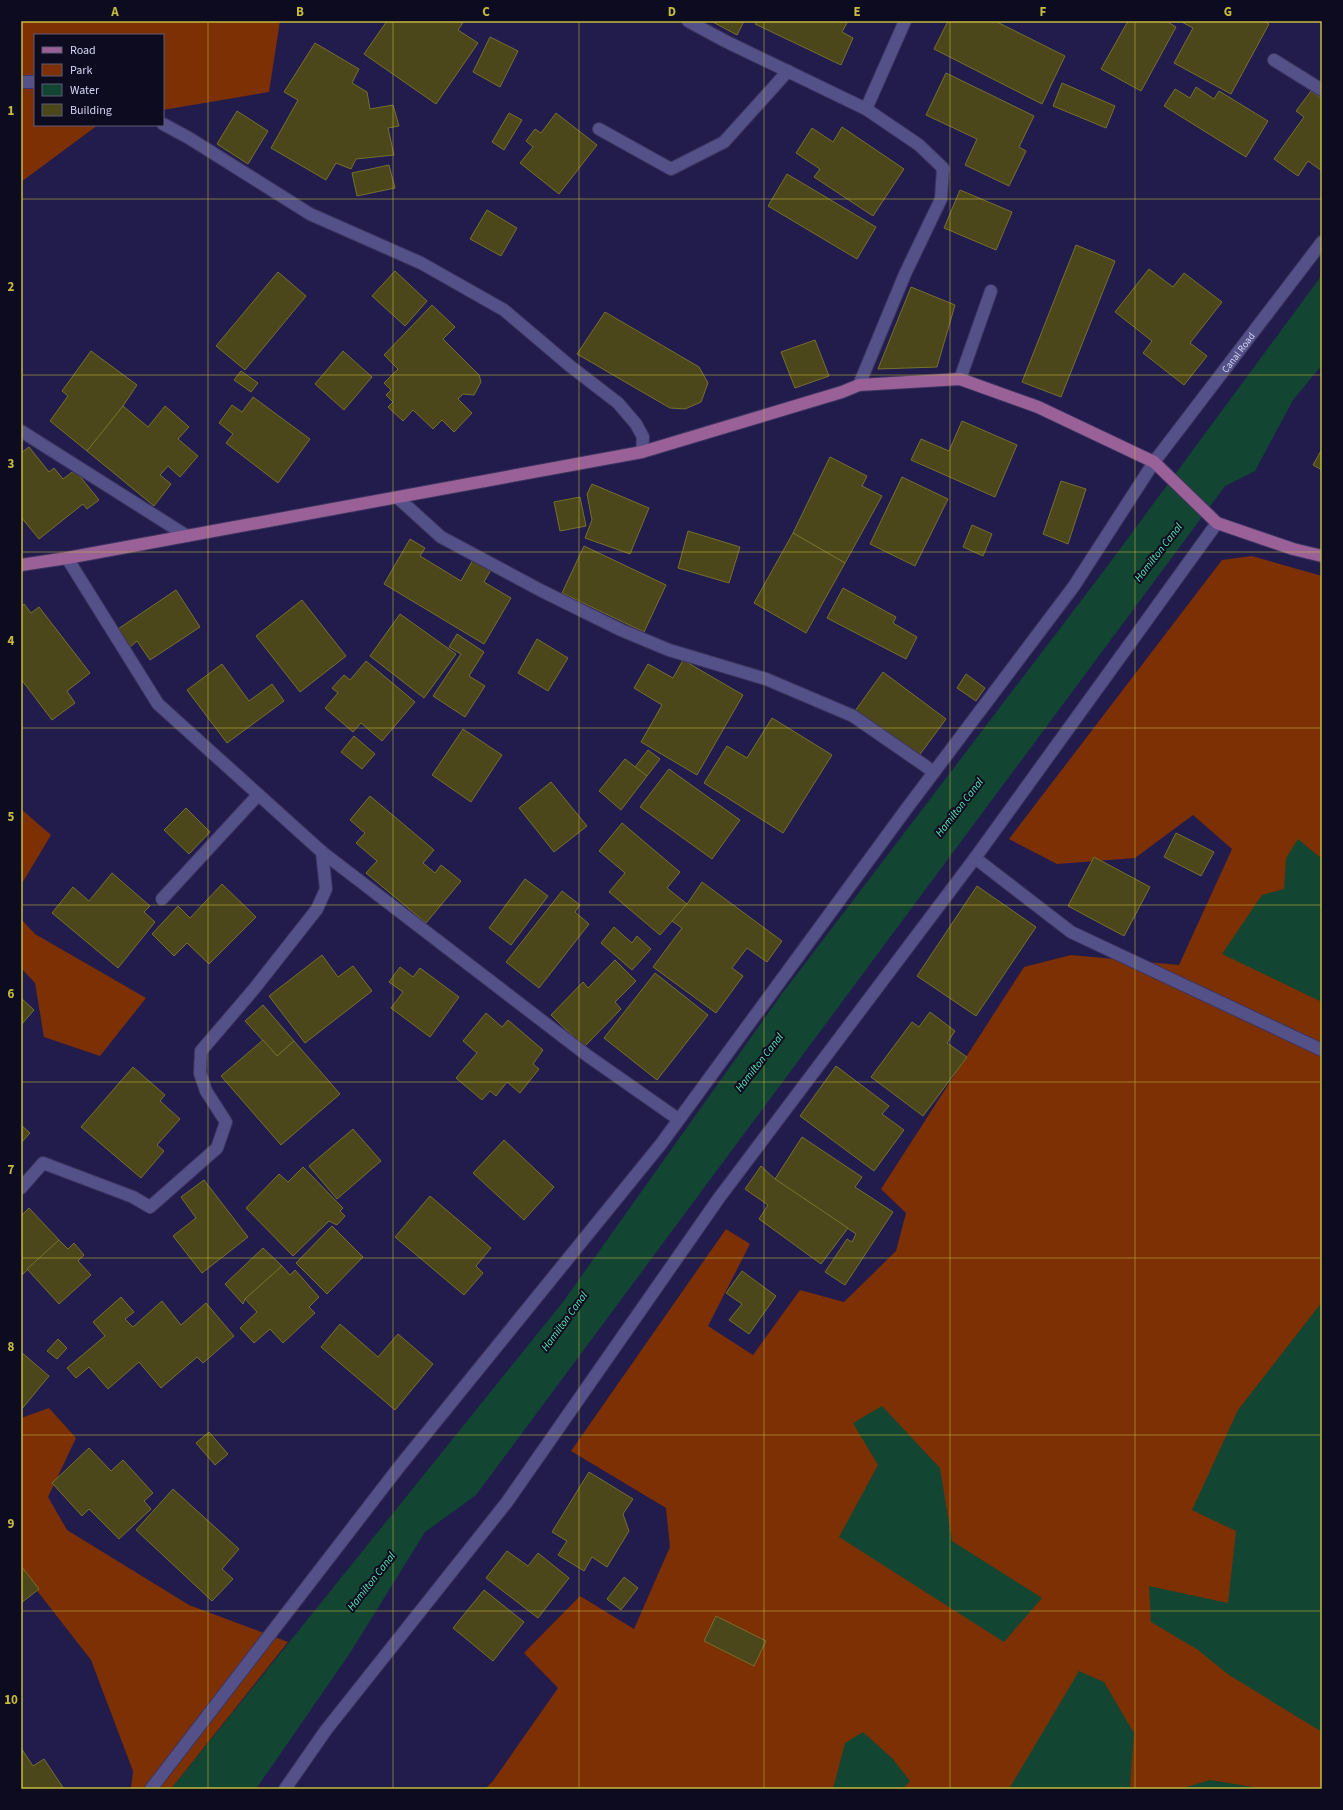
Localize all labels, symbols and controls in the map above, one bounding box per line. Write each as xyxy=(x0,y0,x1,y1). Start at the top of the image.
text: A xyxy=(110,3,119,21)
text: B xyxy=(296,3,304,21)
text: C xyxy=(482,3,490,21)
text: D xyxy=(668,3,676,21)
text: E xyxy=(853,3,861,21)
text: F xyxy=(1040,3,1047,21)
text: G xyxy=(1224,3,1232,21)
legend xyxy=(34,34,164,126)
text: Road xyxy=(70,42,96,59)
text: Park xyxy=(70,62,92,79)
text: Water xyxy=(70,82,100,99)
text: 1 xyxy=(8,102,15,120)
text: Building xyxy=(70,102,112,119)
text: 2 xyxy=(8,278,15,296)
street label: Canal Road xyxy=(1219,330,1258,376)
text: 3 xyxy=(8,455,15,473)
water label: Hamilton Canal xyxy=(1131,520,1186,585)
text: 4 xyxy=(8,632,15,650)
water label: Hamilton Canal xyxy=(932,775,987,840)
text: 5 xyxy=(8,808,15,826)
text: 6 xyxy=(8,985,15,1003)
water label: Hamilton Canal xyxy=(732,1030,787,1095)
text: 7 xyxy=(8,1161,15,1179)
water label: Hamilton Canal xyxy=(538,1288,591,1354)
text: 8 xyxy=(8,1338,15,1356)
text: 9 xyxy=(8,1515,15,1533)
water label: Hamilton Canal xyxy=(344,1549,399,1614)
text: 10 xyxy=(4,1691,18,1709)

